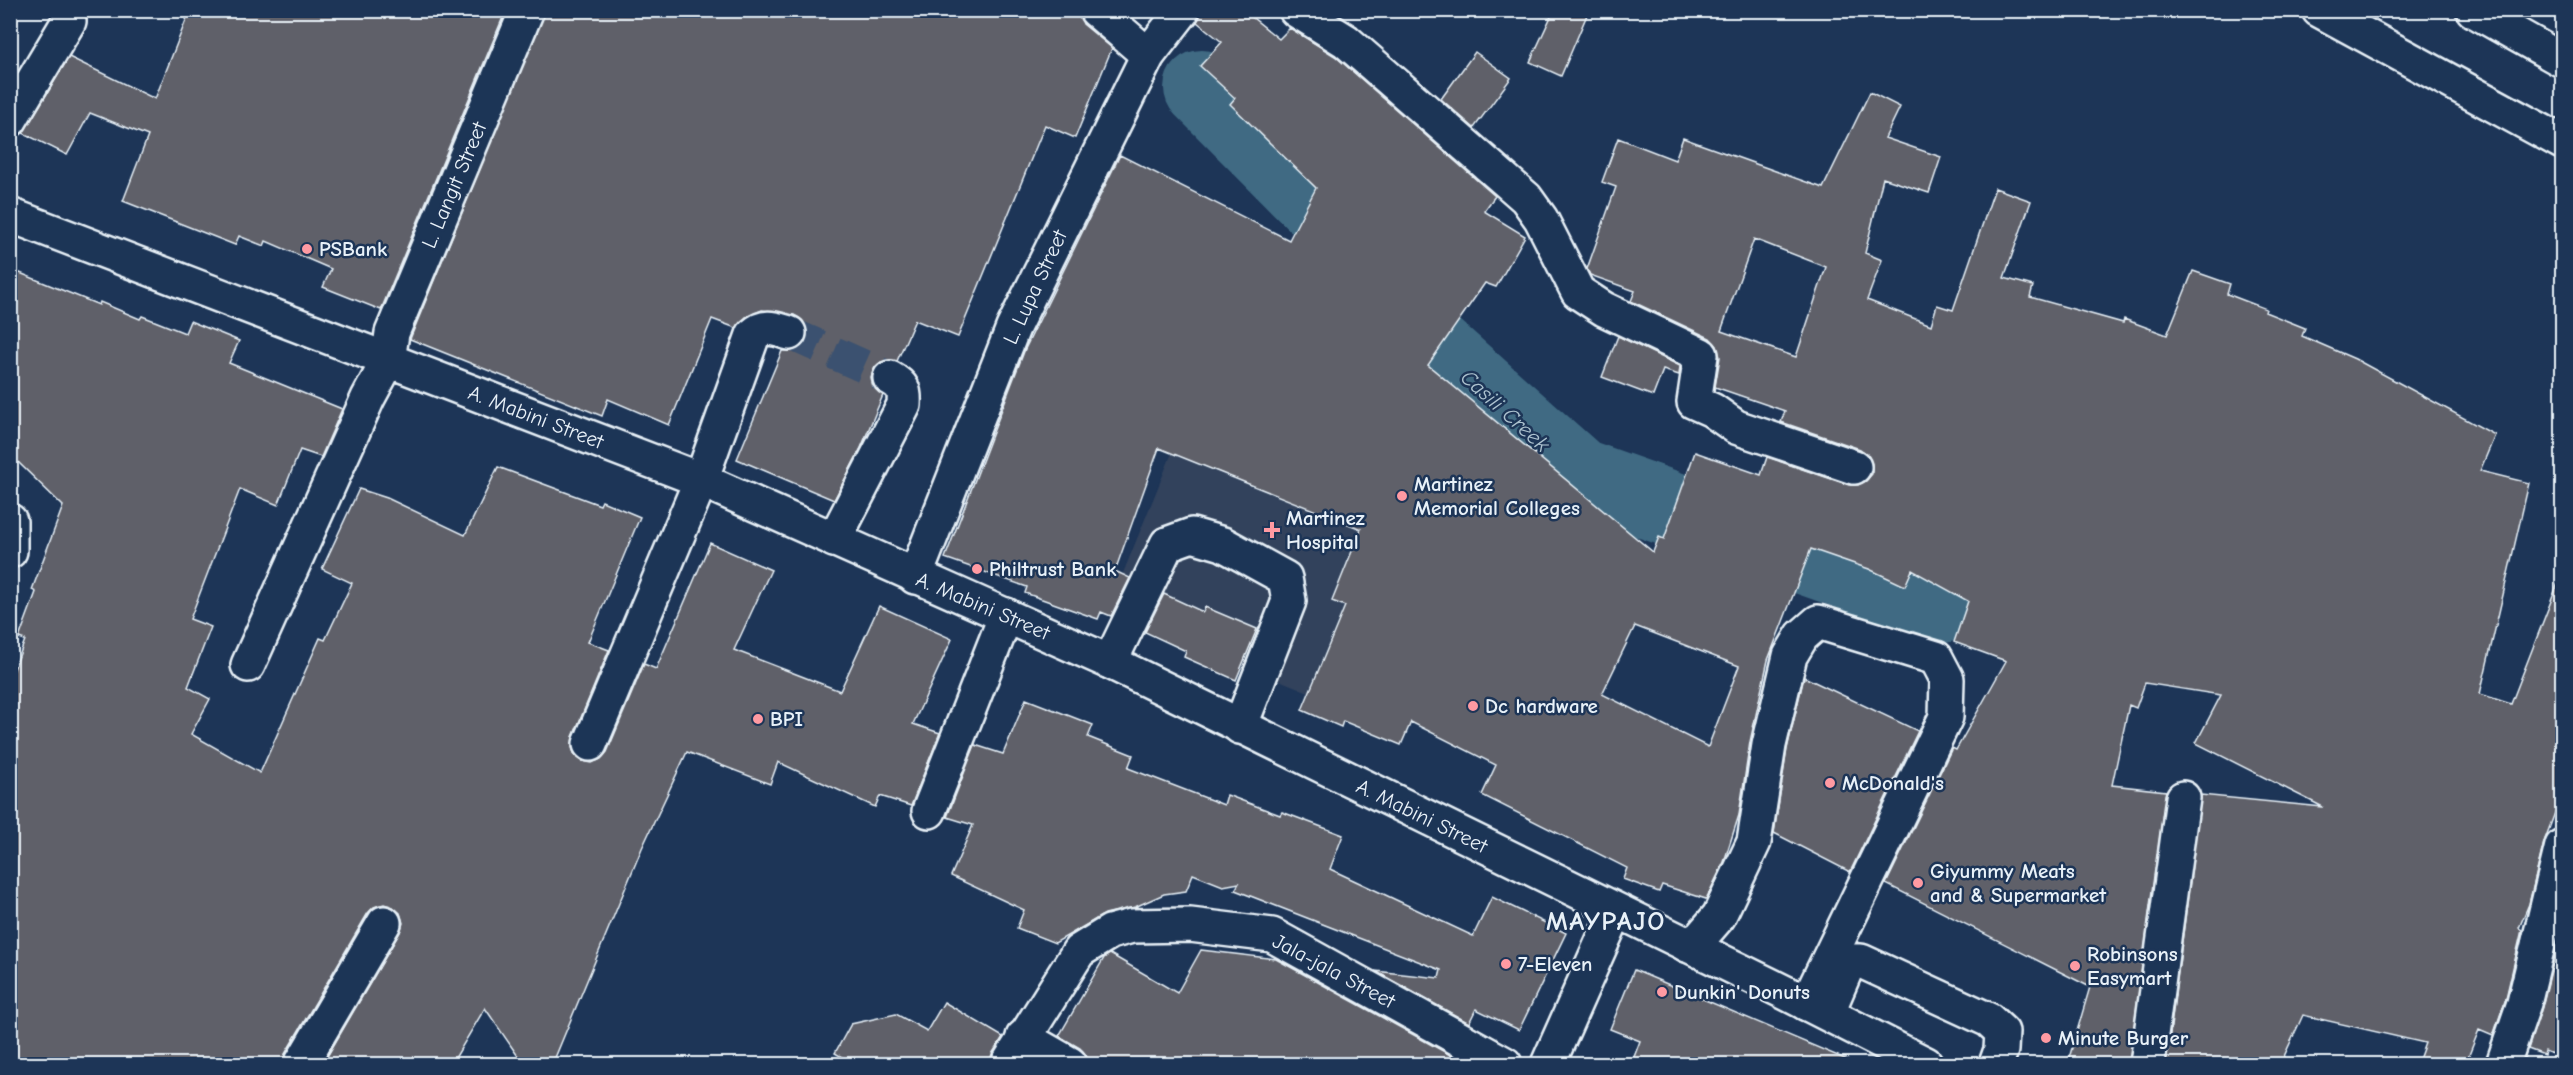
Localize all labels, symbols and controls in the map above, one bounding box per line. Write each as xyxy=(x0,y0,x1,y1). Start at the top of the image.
street label: L. Langit Street xyxy=(417,117,492,252)
street label: L. Lupa Street xyxy=(998,225,1072,348)
place label: PSBank xyxy=(319,237,388,261)
marker: PSBank xyxy=(300,242,314,256)
water label: Casili Creek xyxy=(1455,364,1555,458)
street label: A. Mabini Street xyxy=(465,380,608,454)
place label: Martinez Memorial Colleges xyxy=(1414,472,1580,520)
marker: Martinez Memorial Colleges xyxy=(1395,489,1409,503)
place label: Martinez Hospital xyxy=(1286,506,1365,554)
marker: Martinez Hospital xyxy=(1263,521,1281,539)
place label: Philtrust Bank xyxy=(989,557,1117,581)
marker: Philtrust Bank xyxy=(970,562,984,576)
street label: A. Mabini Street xyxy=(913,567,1054,645)
place label: Dc hardware xyxy=(1485,694,1598,718)
marker: Dc hardware xyxy=(1466,699,1480,713)
place label: BPI xyxy=(770,707,803,731)
marker: BPI xyxy=(751,712,765,726)
place label: McDonald's xyxy=(1842,771,1944,795)
street label: A. Mabini Street xyxy=(1353,774,1492,859)
marker: McDonald's xyxy=(1823,776,1837,790)
place label: Giyummy Meats and & Supermarket xyxy=(1930,859,2107,907)
marker: Giyummy Meats and & Supermarket xyxy=(1911,876,1925,890)
district label: MAYPAJO xyxy=(1546,906,1666,937)
street label: Jala-jala Street xyxy=(1269,929,1400,1014)
place label: Robinsons Easymart xyxy=(2087,942,2178,990)
place label: 7-Eleven xyxy=(1518,952,1592,976)
marker: 7-Eleven xyxy=(1499,957,1513,971)
marker: Robinsons Easymart xyxy=(2068,959,2082,973)
place label: Dunkin' Donuts xyxy=(1674,980,1810,1004)
marker: Dunkin' Donuts xyxy=(1655,985,1669,999)
place label: Minute Burger xyxy=(2058,1026,2189,1050)
marker: Minute Burger xyxy=(2039,1031,2053,1045)

